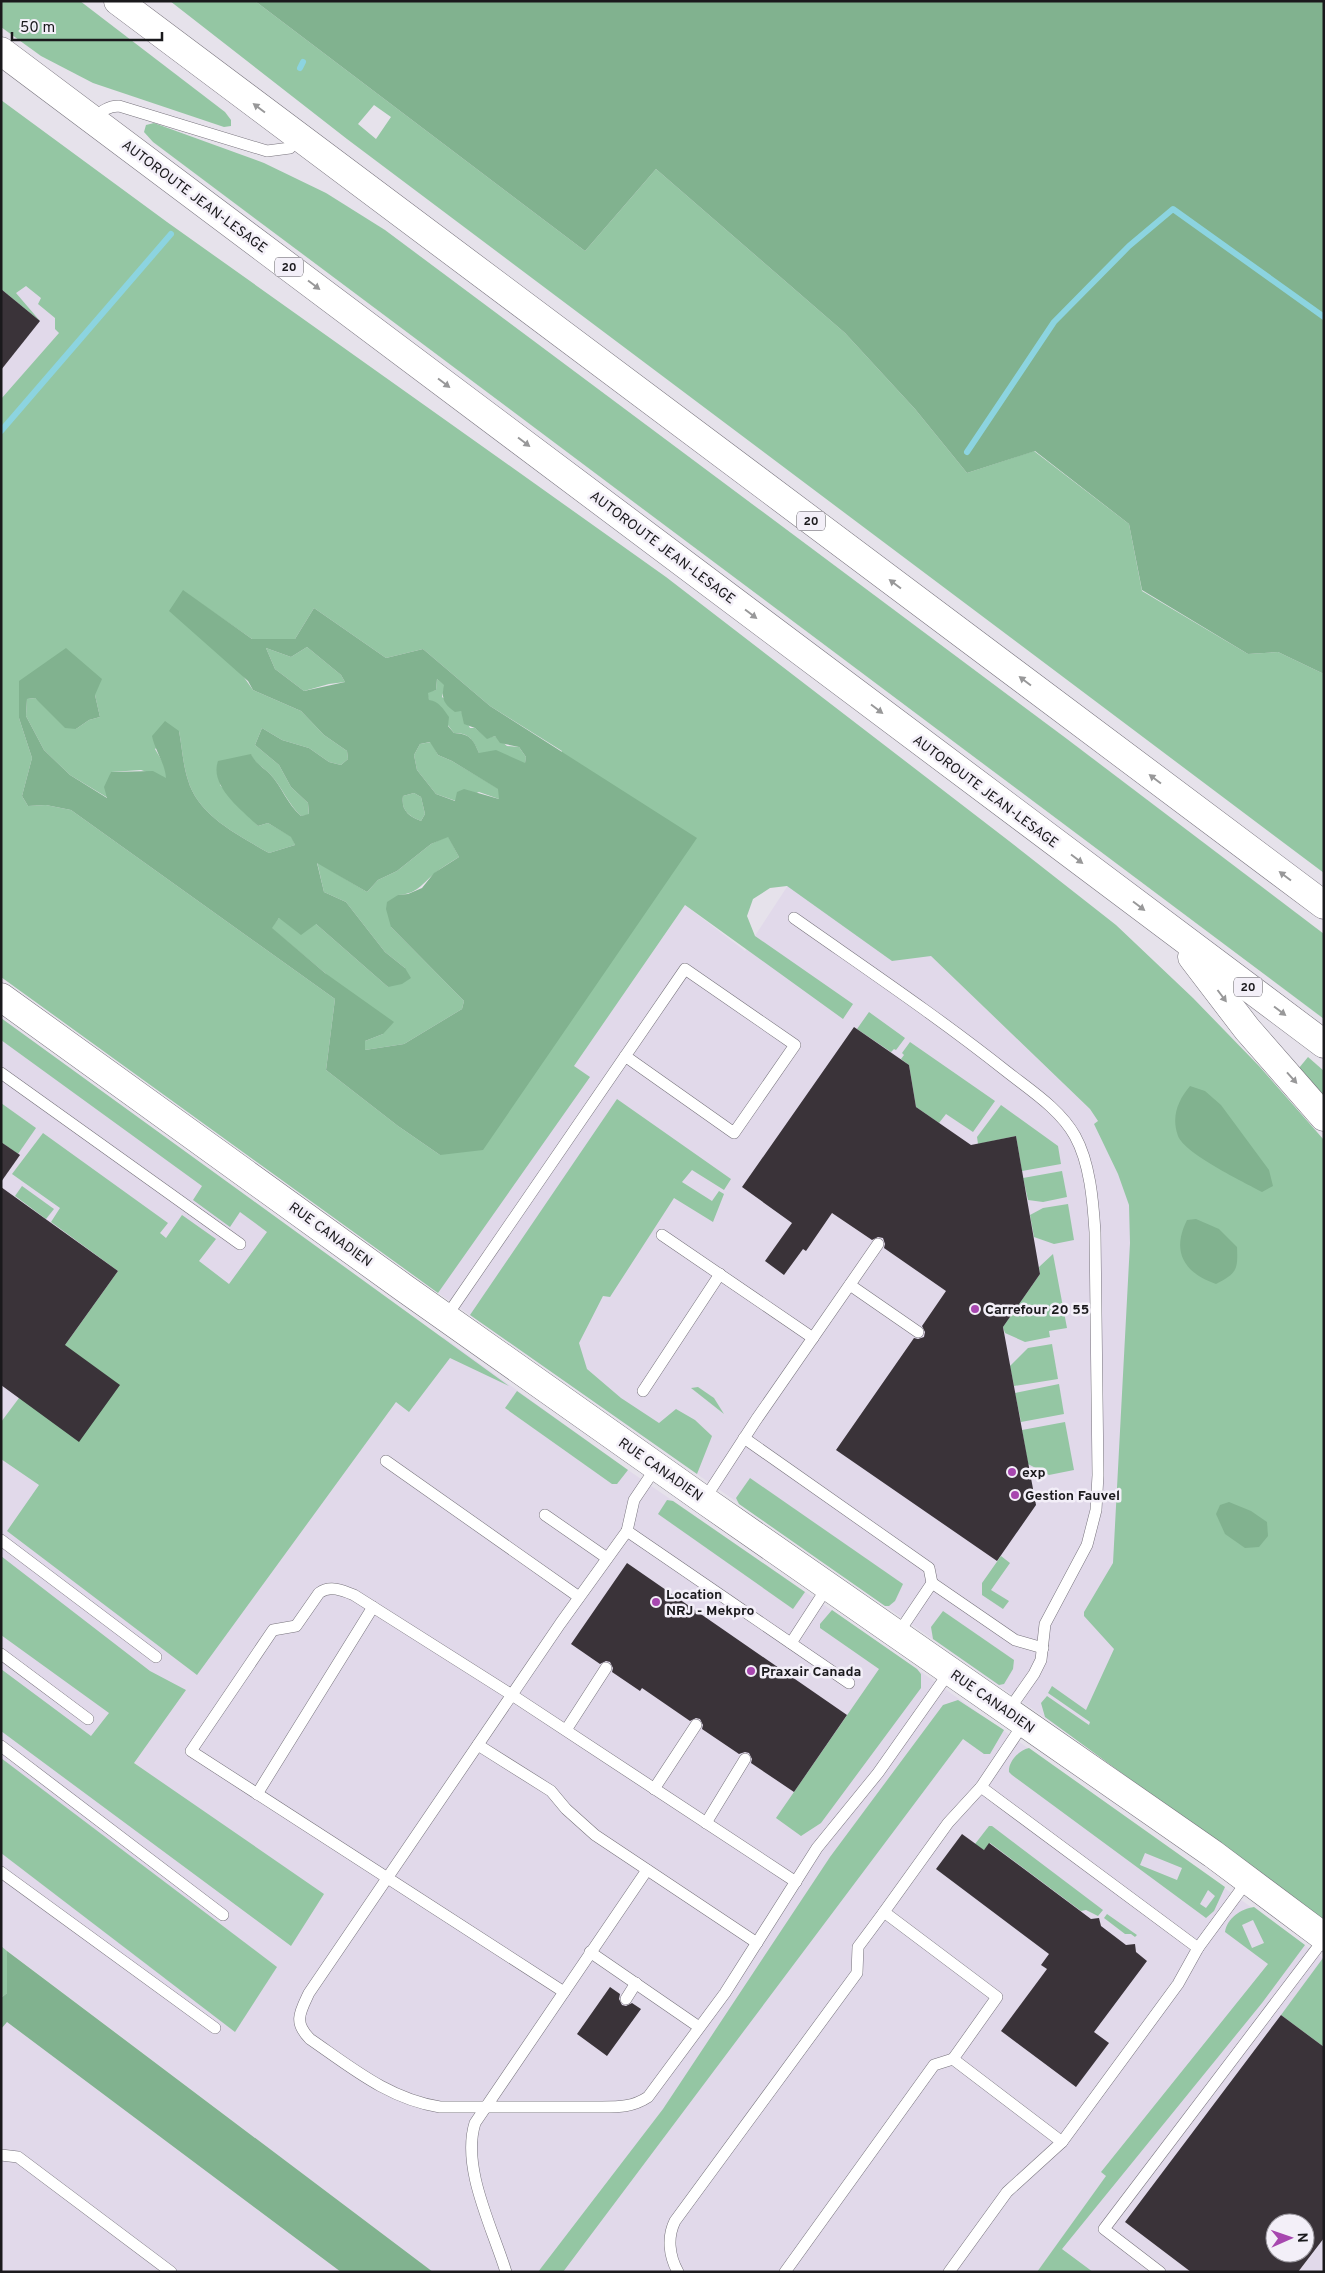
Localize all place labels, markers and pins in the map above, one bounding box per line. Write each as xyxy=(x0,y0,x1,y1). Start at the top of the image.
place label: Carrefour 20 55 xyxy=(985,1302,1089,1319)
marker: Carrefour 20 55 xyxy=(969,1303,981,1315)
place label: exp xyxy=(1022,1465,1046,1482)
marker: exp xyxy=(1006,1466,1018,1478)
place label: Gestion Fauvel xyxy=(1025,1488,1120,1505)
marker: Gestion Fauvel xyxy=(1009,1489,1021,1501)
place label: Location NRJ - Mekpro xyxy=(666,1587,754,1620)
marker: Location NRJ - Mekpro xyxy=(650,1596,662,1608)
place label: Praxair Canada xyxy=(761,1664,861,1681)
marker: Praxair Canada xyxy=(745,1665,757,1677)

